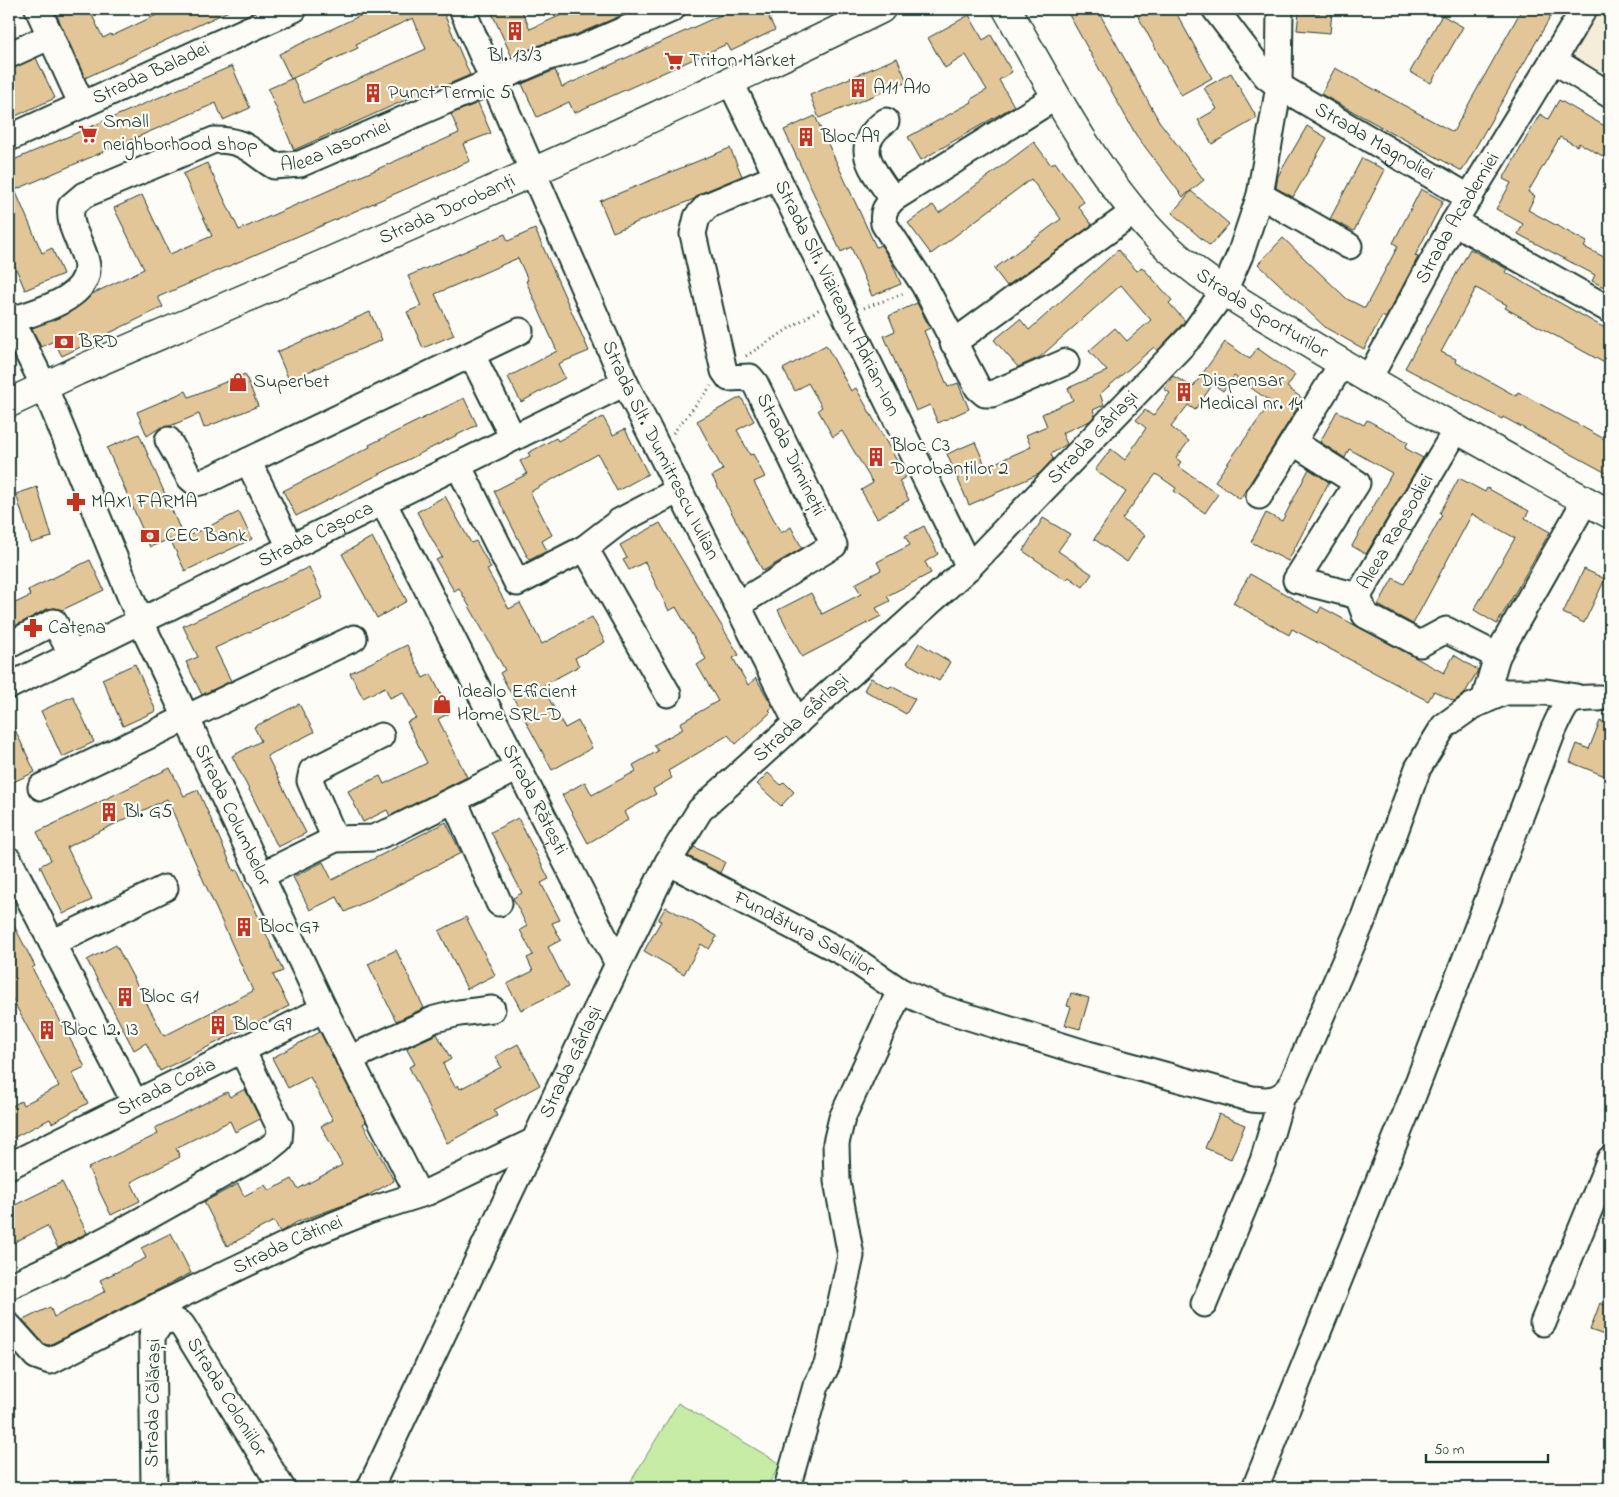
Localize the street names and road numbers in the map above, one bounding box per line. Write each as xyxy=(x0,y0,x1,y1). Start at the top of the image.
street label: Strada Baladei xyxy=(88,34,214,113)
street label: Strada Magnoliei xyxy=(1309,95,1440,188)
street label: Aleea Iasomiei xyxy=(279,112,395,180)
street label: Strada Academiei xyxy=(1408,147,1507,289)
street label: Strada Dorobanți xyxy=(375,167,520,253)
street label: Strada Slt. Vizireanu Adrian-Ion xyxy=(766,175,907,422)
street label: Strada Sporturilor xyxy=(1189,261,1334,367)
street label: Strada Slt. Dumitrescu Iulian xyxy=(594,336,727,565)
street label: Strada Gârlași xyxy=(1041,384,1146,492)
street label: Strada Dimineții xyxy=(748,389,832,521)
street label: Aleea Rapsodiei xyxy=(1350,468,1441,595)
street label: Strada Cașoca xyxy=(253,494,379,576)
street label: Strada Gârlași xyxy=(747,667,856,770)
street label: Strada Columbelor xyxy=(186,739,279,892)
street label: Strada Rătești xyxy=(494,739,575,860)
street label: Fundătura Salciilor xyxy=(727,883,882,985)
street label: Strada Gârlași xyxy=(532,1001,611,1123)
street label: Strada Cozia xyxy=(112,1050,221,1125)
street label: Strada Cătinei xyxy=(228,1208,347,1283)
street label: Strada Coloniilor xyxy=(179,1332,274,1463)
street label: Strada Călărași xyxy=(138,1338,170,1468)

